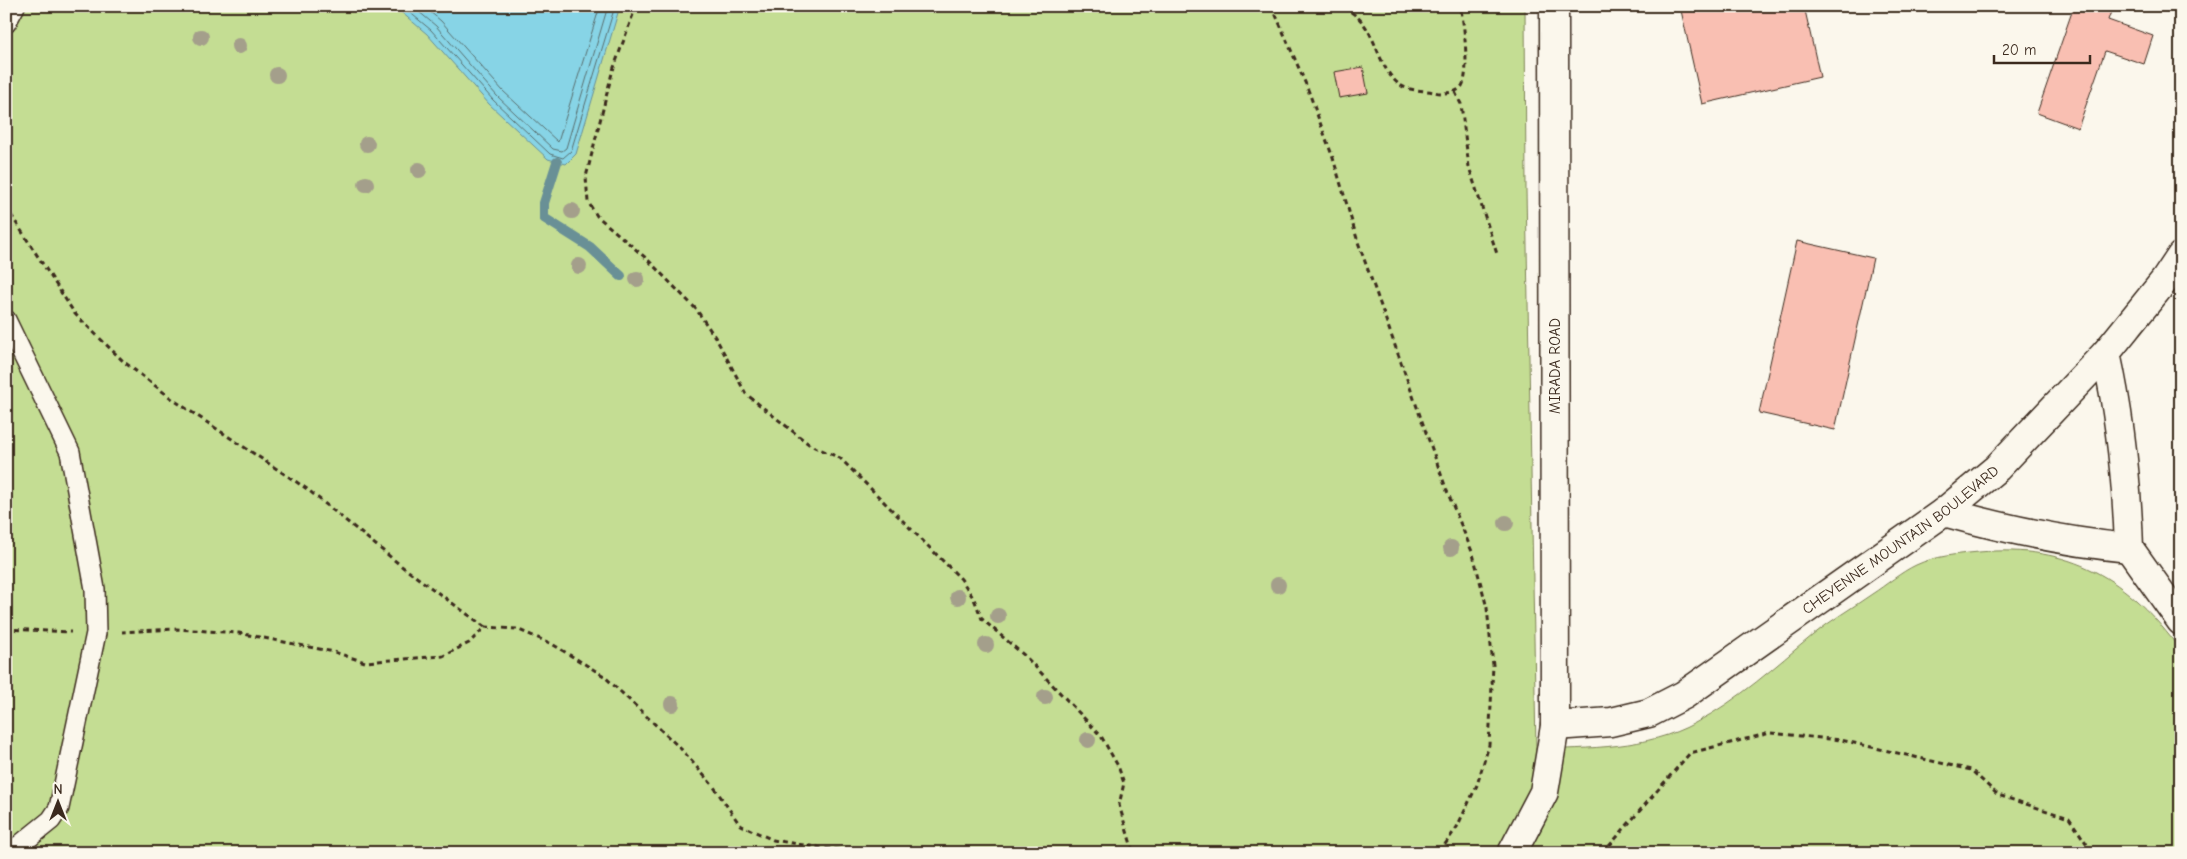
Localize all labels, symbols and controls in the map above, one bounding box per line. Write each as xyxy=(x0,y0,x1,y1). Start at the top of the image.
scale bar xyxy=(1994,32,2091,64)
text: 20 m xyxy=(2002,41,2036,59)
street label: MIRADA ROAD xyxy=(1546,318,1564,414)
street label: CHEYENNE MOUNTAIN BOULEVARD xyxy=(1799,461,2002,618)
north arrow xyxy=(32,776,82,826)
text: N xyxy=(53,781,63,798)

